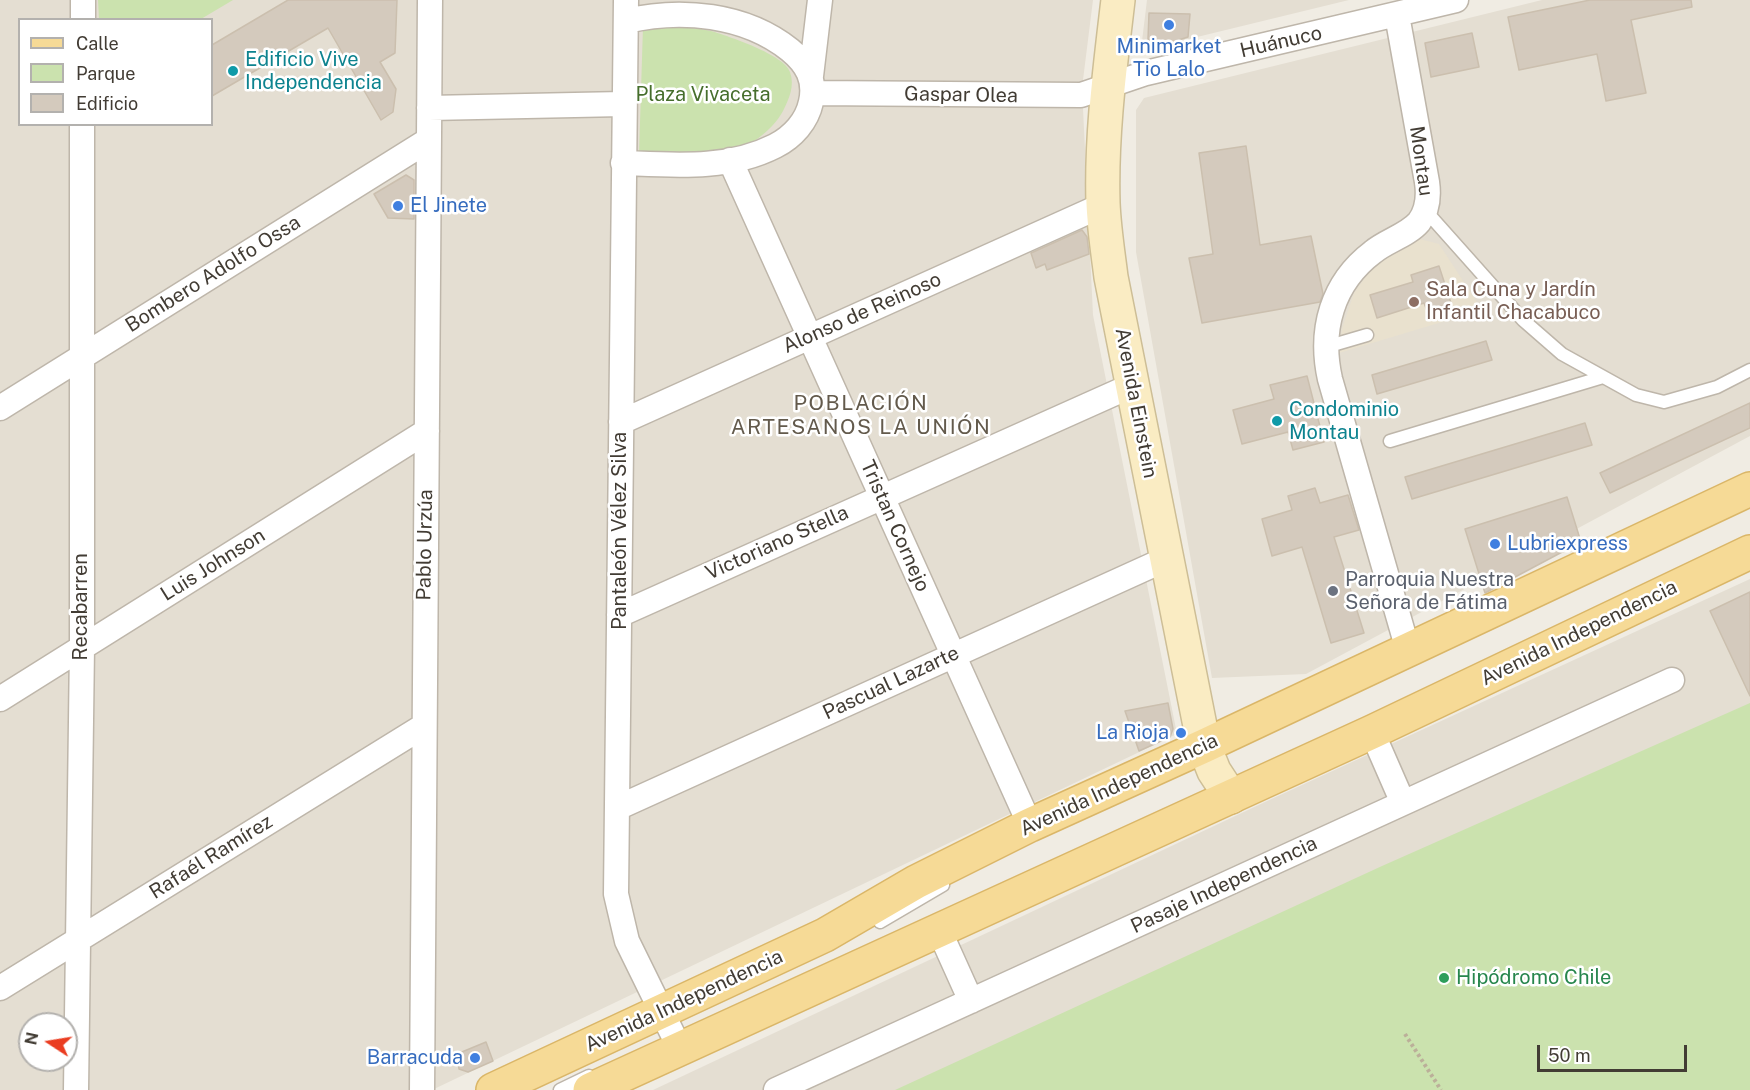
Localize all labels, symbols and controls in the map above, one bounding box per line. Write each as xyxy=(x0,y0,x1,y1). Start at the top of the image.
legend xyxy=(18,18,213,126)
marker: Minimarket Tio Lalo xyxy=(1162,18,1176,32)
street label: Huánuco xyxy=(1238,21,1324,63)
text: Calle xyxy=(76,33,119,54)
place label: Minimarket Tio Lalo xyxy=(1117,35,1221,82)
place label: Edificio Vive Independencia xyxy=(245,48,382,95)
text: Parque xyxy=(76,63,136,84)
marker: Edificio Vive Independencia xyxy=(226,64,240,78)
street label: Gaspar Olea xyxy=(904,82,1018,108)
park label: Plaza Vivaceta xyxy=(635,83,771,107)
text: Edificio xyxy=(76,93,138,114)
street label: Montau xyxy=(1404,124,1438,198)
place label: El Jinete xyxy=(410,194,487,218)
marker: El Jinete xyxy=(391,199,405,213)
street label: Bombero Adolfo Ossa xyxy=(121,210,305,338)
street label: Alonso de Reinoso xyxy=(779,267,945,359)
place label: Sala Cuna y Jardín Infantil Chacabuco xyxy=(1426,278,1601,325)
marker: Sala Cuna y Jardín Infantil Chacabuco xyxy=(1407,295,1421,309)
street label: Avenida Einstein xyxy=(1110,326,1162,480)
district label: POBLACIÓN ARTESANOS LA UNIÓN xyxy=(731,391,991,441)
place label: Condominio Montau xyxy=(1289,398,1399,445)
marker: Condominio Montau xyxy=(1270,414,1284,428)
street label: Pantaleón Vélez Silva xyxy=(608,432,632,630)
street label: Tristan Cornejo xyxy=(855,457,935,595)
street label: Pablo Urzúa xyxy=(412,489,438,601)
street label: Victoriano Stella xyxy=(702,501,852,585)
street label: Luis Johnson xyxy=(156,523,270,607)
place label: Lubriexpress xyxy=(1507,532,1628,556)
marker: Lubriexpress xyxy=(1488,537,1502,551)
street label: Recabarren xyxy=(69,553,93,661)
place label: Parroquia Nuestra Señora de Fátima xyxy=(1345,568,1514,615)
street label: Avenida Independencia xyxy=(1477,575,1681,691)
marker: Parroquia Nuestra Señora de Fátima xyxy=(1326,584,1340,598)
street label: Pascual Lazarte xyxy=(819,641,963,725)
place label: La Rioja xyxy=(1096,721,1169,745)
marker: La Rioja xyxy=(1174,726,1188,740)
street label: Avenida Independencia xyxy=(1016,729,1222,841)
street label: Rafaél Ramírez xyxy=(145,810,277,904)
street label: Pasaje Independencia xyxy=(1127,831,1321,939)
street label: Avenida Independencia xyxy=(581,945,787,1057)
place label: Hipódromo Chile xyxy=(1456,966,1611,990)
marker: Hipódromo Chile xyxy=(1437,971,1451,985)
north arrow xyxy=(18,1012,78,1072)
text: N xyxy=(21,1030,42,1047)
scale bar xyxy=(1540,1033,1690,1071)
text: 50 m xyxy=(1548,1045,1591,1066)
place label: Barracuda xyxy=(367,1046,463,1070)
marker: Barracuda xyxy=(468,1051,482,1065)

